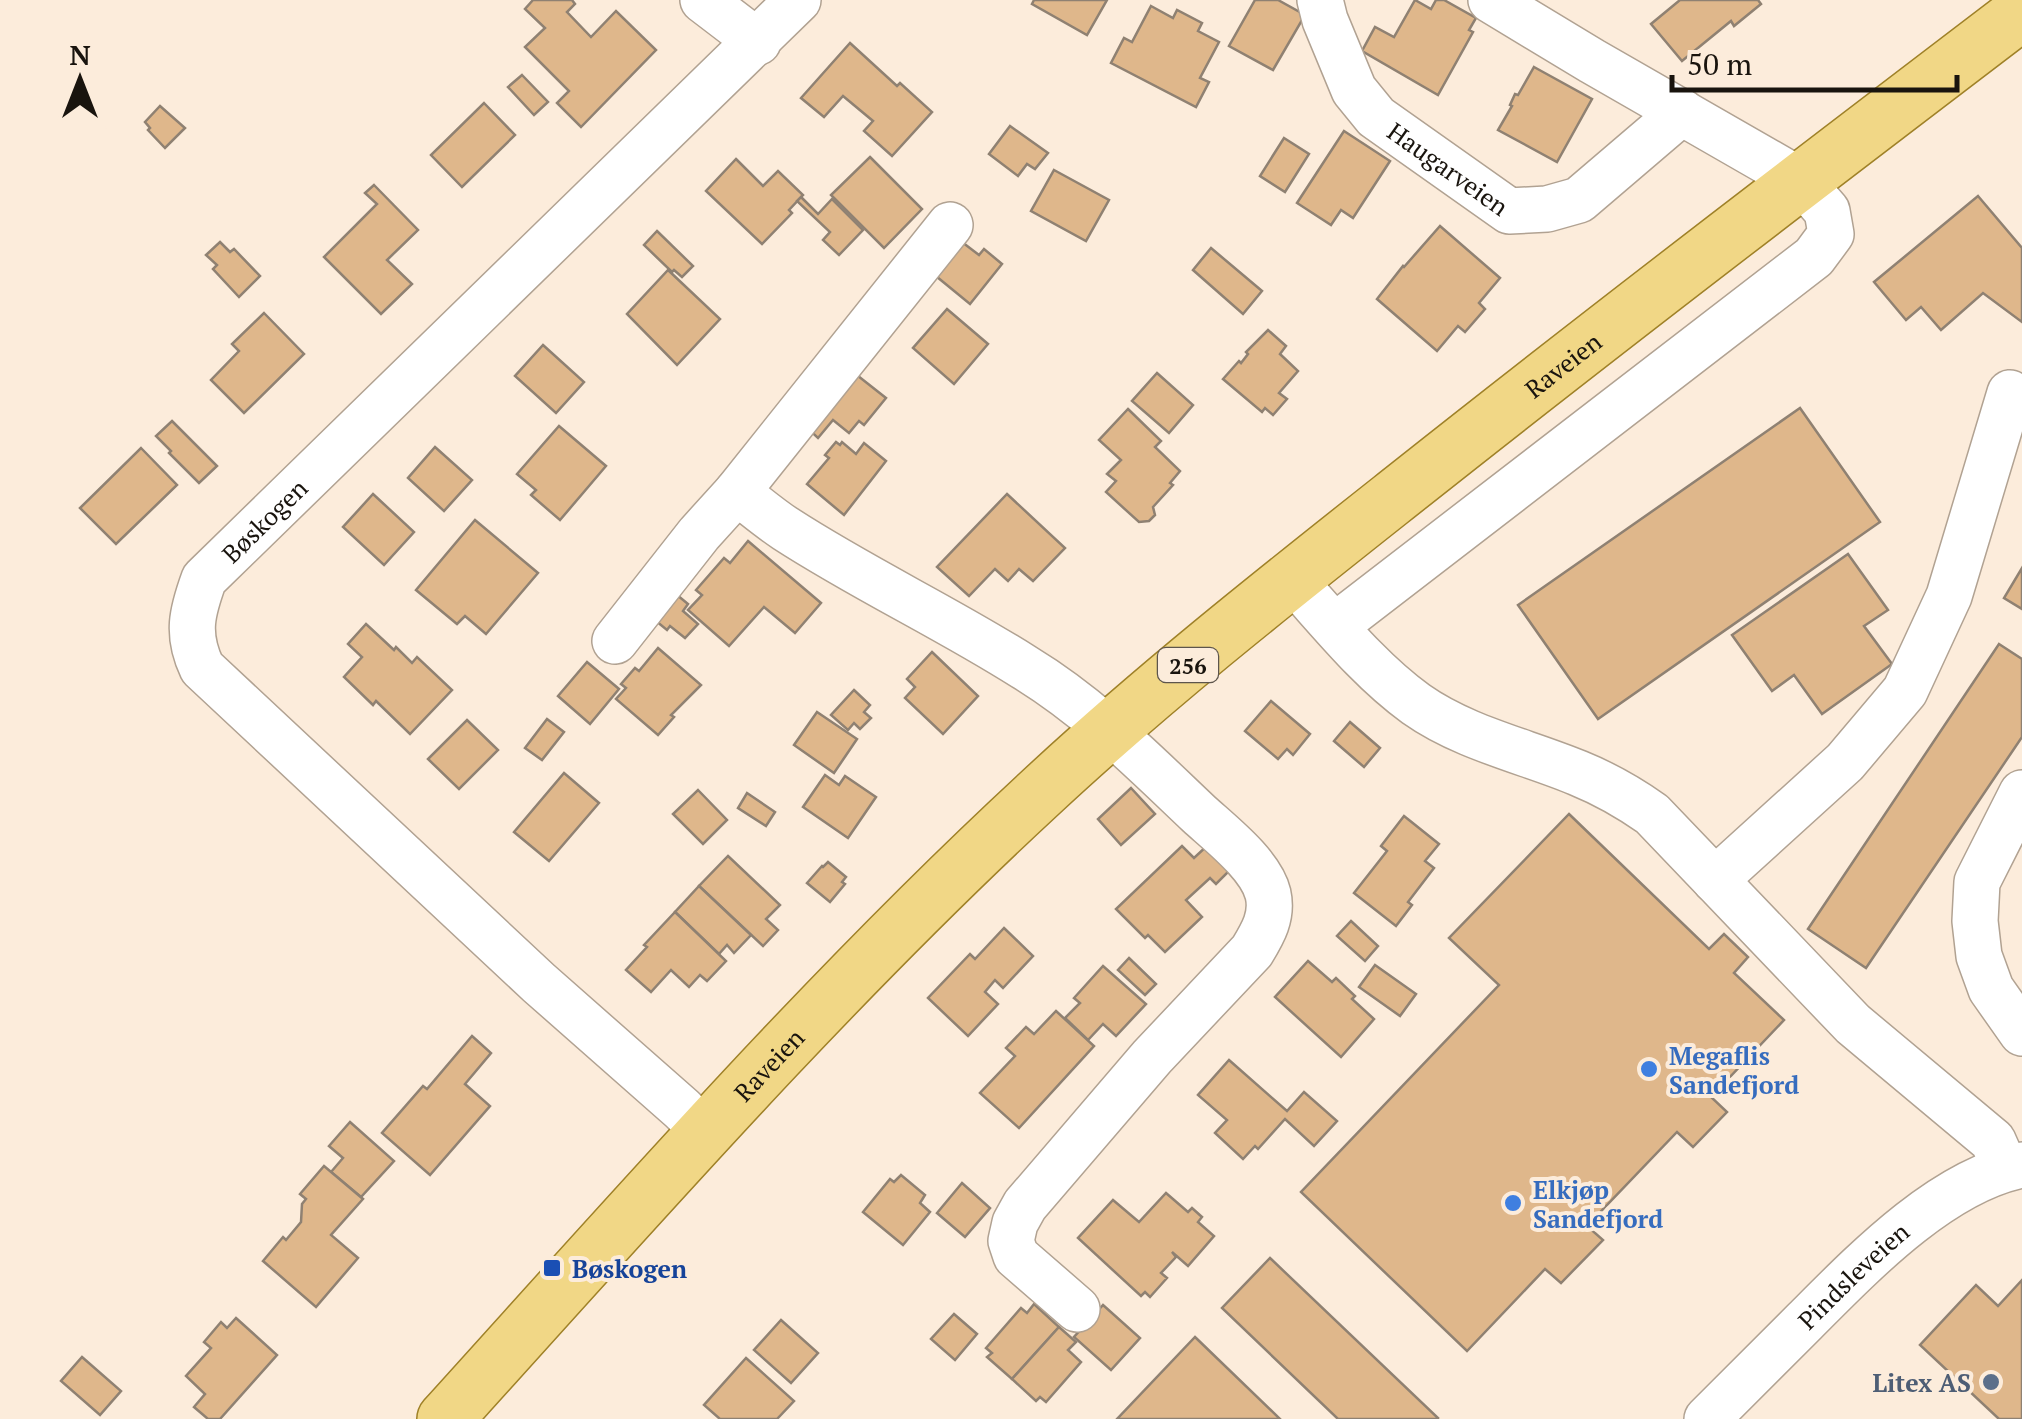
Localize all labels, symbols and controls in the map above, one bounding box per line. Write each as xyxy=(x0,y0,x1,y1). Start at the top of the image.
north arrow xyxy=(30,30,130,130)
scale bar xyxy=(1672,30,1957,92)
text: N xyxy=(69,36,91,73)
text: 50 m xyxy=(1687,44,1752,84)
street label: Haugarveien xyxy=(1381,114,1516,222)
street label: Raveien xyxy=(1518,324,1608,405)
street label: Bøskogen xyxy=(214,471,314,570)
road number: 256 xyxy=(1158,648,1218,682)
street label: Raveien xyxy=(726,1021,811,1108)
place label: Megaflis Sandefjord xyxy=(1669,1039,1799,1101)
marker: Megaflis Sandefjord xyxy=(1638,1058,1660,1080)
place label: Elkjøp Sandefjord xyxy=(1533,1173,1663,1235)
marker: Elkjøp Sandefjord xyxy=(1502,1192,1524,1214)
street label: Pindsleveien xyxy=(1790,1214,1916,1336)
place label: Bøskogen xyxy=(572,1252,687,1285)
marker: Bøskogen xyxy=(541,1257,563,1279)
place label: Litex AS xyxy=(1872,1366,1971,1399)
marker: Litex AS xyxy=(1980,1371,2002,1393)

